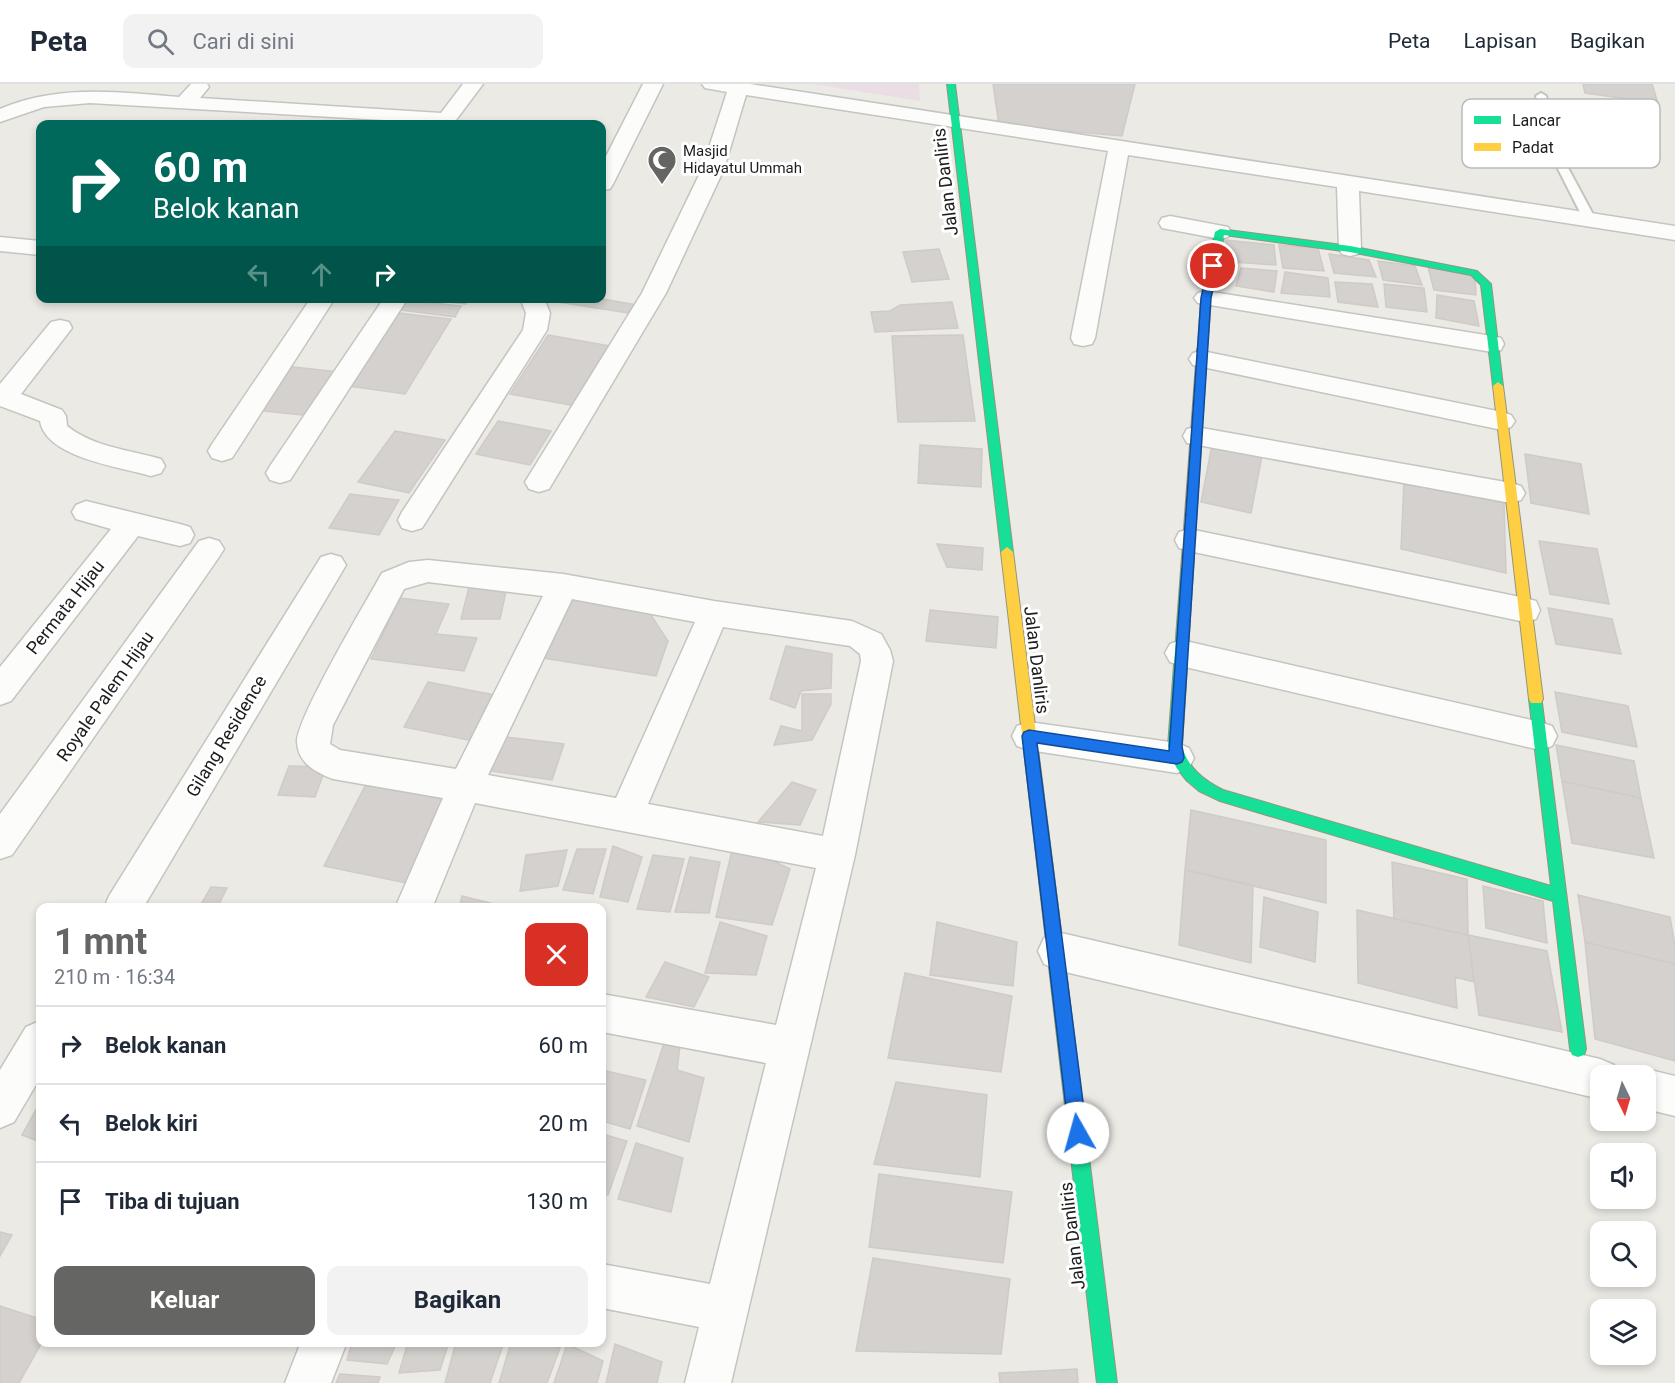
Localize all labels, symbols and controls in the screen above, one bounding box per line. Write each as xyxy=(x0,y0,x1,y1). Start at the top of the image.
search box xyxy=(123,14,543,68)
text: Peta xyxy=(30,25,87,58)
icon: search xyxy=(144,25,177,58)
text: Cari di sini xyxy=(192,29,294,54)
text: Peta xyxy=(1388,29,1430,53)
text: Lapisan xyxy=(1463,29,1537,53)
text: Bagikan xyxy=(1570,29,1645,53)
legend xyxy=(1462,99,1660,168)
text: Lancar xyxy=(1512,111,1561,130)
street label: Jalan Danliris xyxy=(928,127,962,237)
text: Padat xyxy=(1512,138,1554,157)
place label: Masjid Hidayatul Ummah xyxy=(683,142,802,177)
text: 60 m xyxy=(153,143,248,192)
icon: right xyxy=(54,144,132,222)
mosque icon: Masjid Hidayatul Ummah xyxy=(646,144,678,186)
text: Belok kanan xyxy=(153,193,299,225)
pin xyxy=(1187,240,1238,291)
icon: arrive xyxy=(1196,249,1229,282)
icon: left xyxy=(242,258,275,291)
icon: ahead xyxy=(305,258,338,291)
icon: right xyxy=(368,258,401,291)
street label: Permata Hijau xyxy=(22,556,108,658)
street label: Jalan Danliris xyxy=(1020,605,1054,715)
street label: Royale Palem Hijau xyxy=(52,627,158,765)
street label: Gilang Residence xyxy=(181,671,271,801)
text: 1 mnt xyxy=(54,921,147,963)
button: close xyxy=(525,923,588,986)
text: 210 m · 16:34 xyxy=(54,965,175,989)
icon: right xyxy=(54,1029,87,1062)
text: Belok kanan xyxy=(105,1033,226,1058)
text: 60 m xyxy=(539,1033,588,1058)
north arrow xyxy=(1590,1065,1656,1131)
map controls xyxy=(1590,1065,1656,1365)
position arrow xyxy=(1046,1101,1110,1165)
icon: left xyxy=(54,1107,87,1140)
text: Belok kiri xyxy=(105,1111,198,1136)
text: 20 m xyxy=(539,1111,588,1136)
button: sound xyxy=(1590,1143,1656,1209)
street label: Jalan Danliris xyxy=(1055,1181,1089,1291)
icon: arrive xyxy=(54,1185,87,1218)
text: Tiba di tujuan xyxy=(105,1189,240,1214)
text: 130 m xyxy=(526,1189,588,1214)
button: search xyxy=(1590,1221,1656,1287)
button: Keluar xyxy=(54,1266,315,1335)
button: Bagikan xyxy=(327,1266,588,1335)
button: layers xyxy=(1590,1299,1656,1365)

